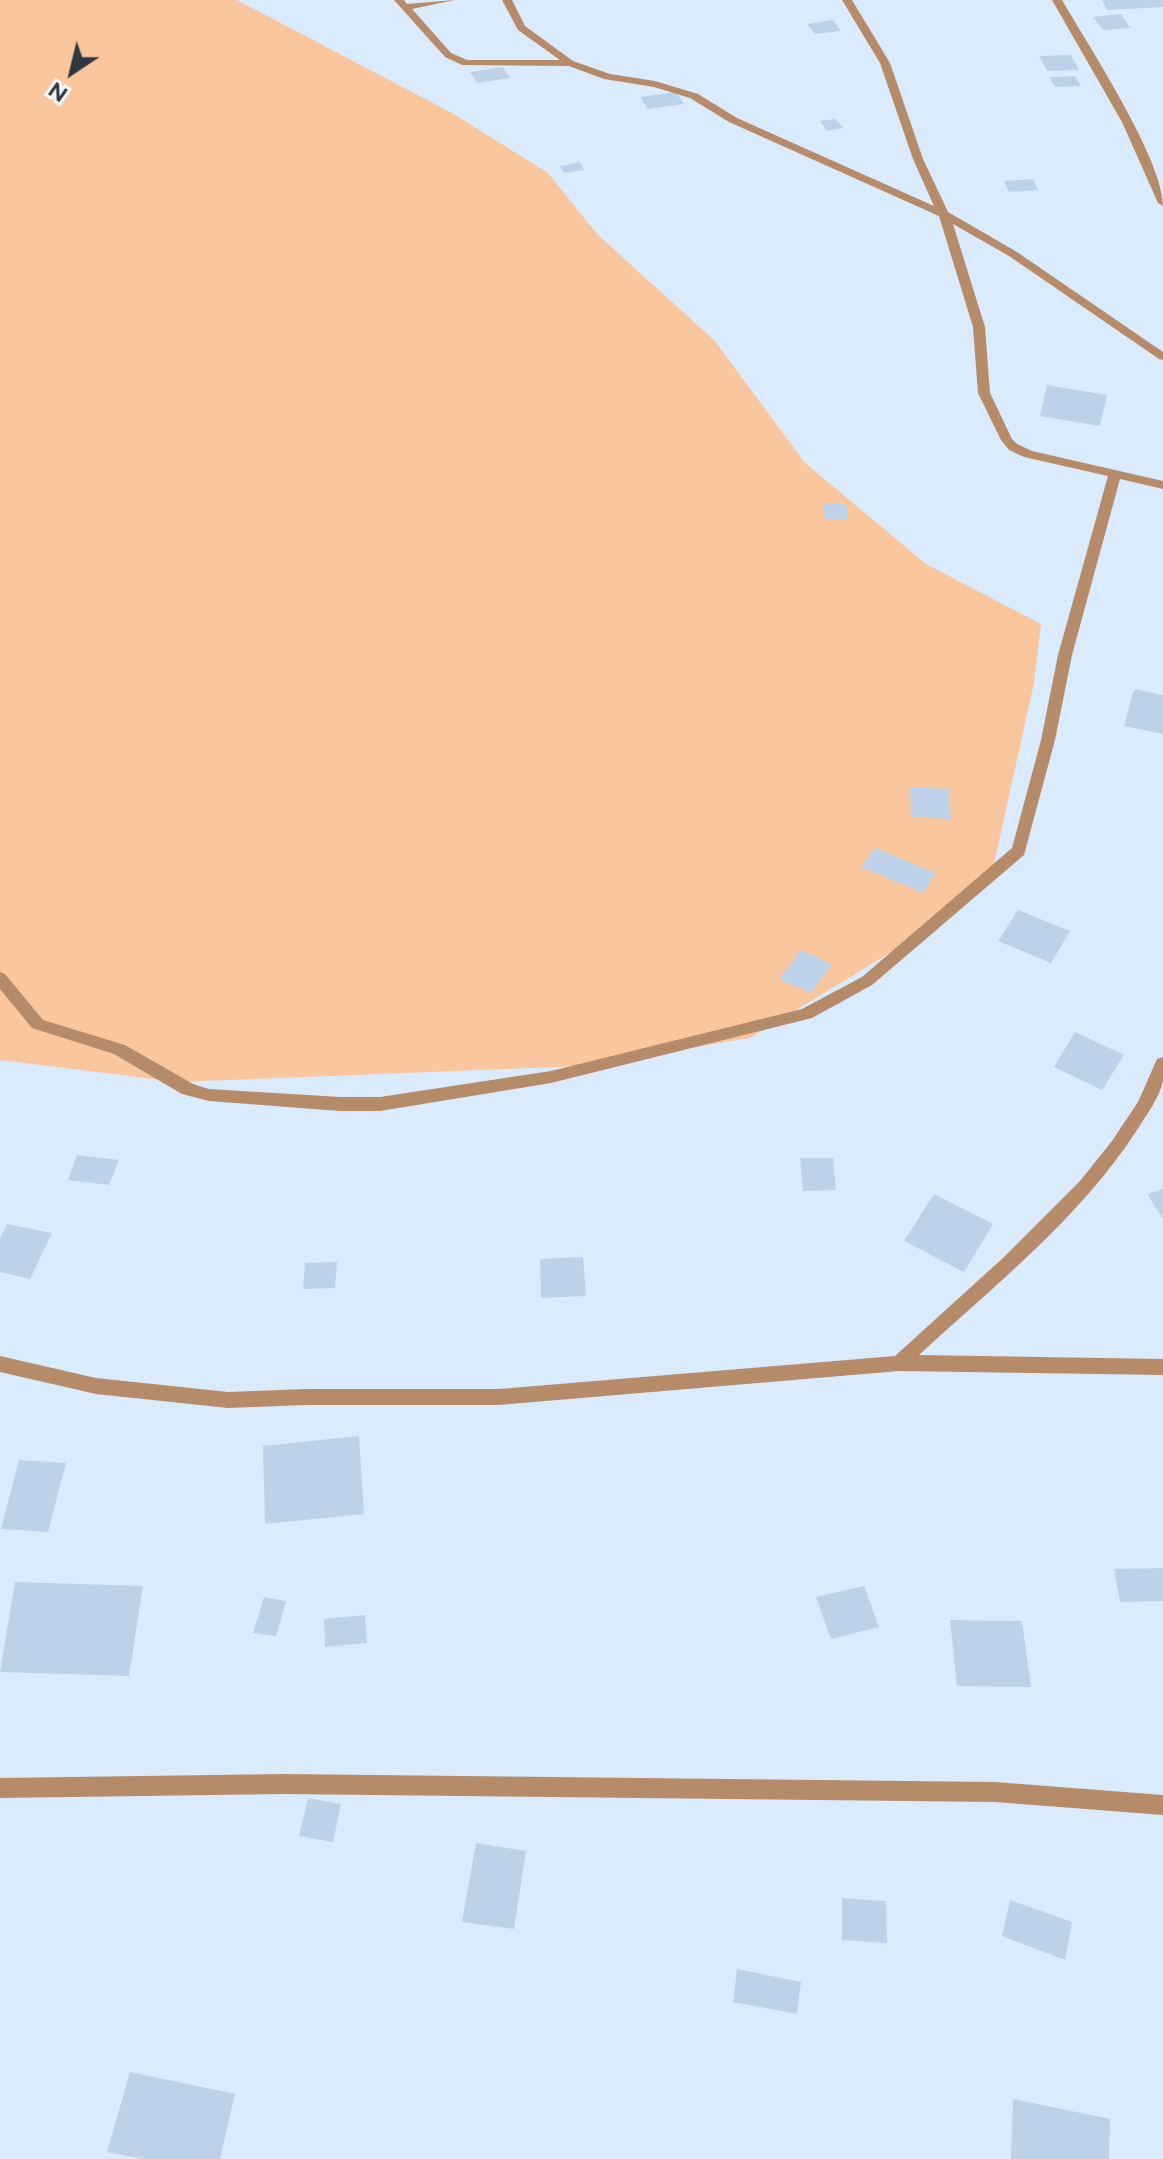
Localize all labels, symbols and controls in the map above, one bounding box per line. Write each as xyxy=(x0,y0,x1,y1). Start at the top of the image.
north arrow xyxy=(32,32,112,112)
text: N xyxy=(43,76,73,108)

